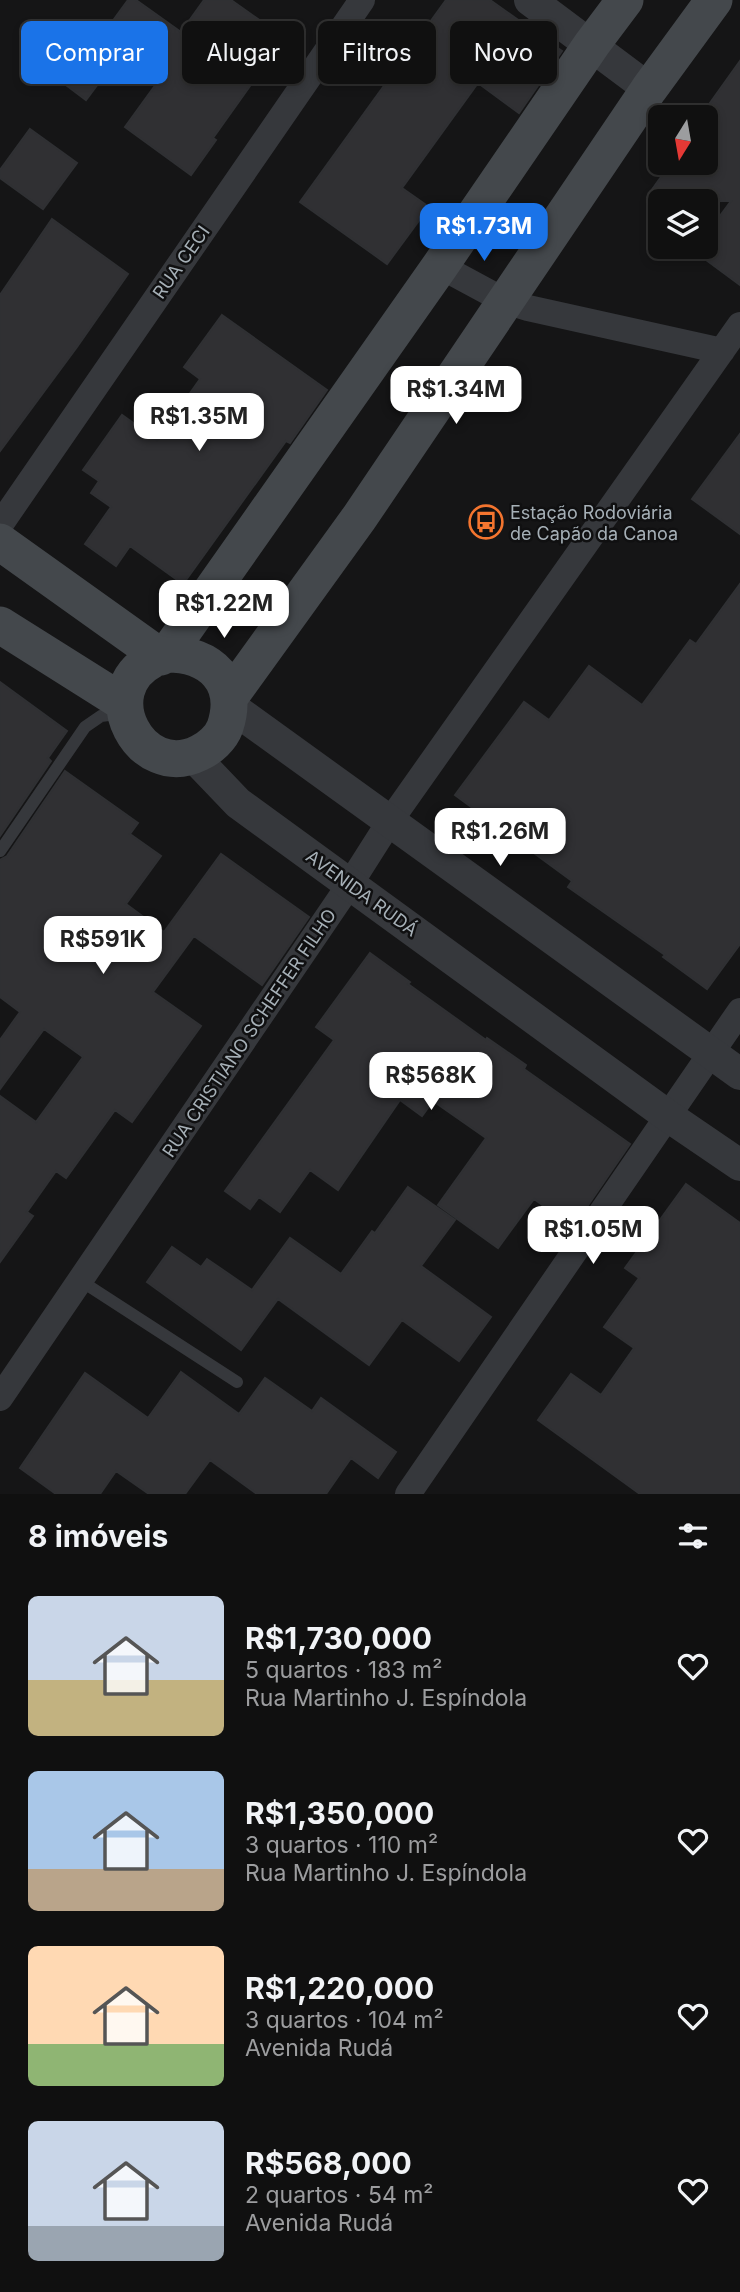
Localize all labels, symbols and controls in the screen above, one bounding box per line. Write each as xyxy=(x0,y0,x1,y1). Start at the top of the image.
chip: Comprar xyxy=(21,21,168,84)
chip: Alugar xyxy=(182,21,304,84)
chip: Filtros xyxy=(318,21,436,84)
chip: Novo xyxy=(450,21,557,84)
north arrow xyxy=(648,105,718,175)
map controls xyxy=(648,105,718,259)
button: layers xyxy=(648,189,718,259)
pin: R$1.73M xyxy=(419,204,549,263)
text: R$1.73M xyxy=(436,212,532,240)
street label: RUA CECI xyxy=(148,222,214,302)
pin: R$1.34M xyxy=(391,366,521,426)
text: R$1.34M xyxy=(406,375,506,403)
pin: R$1.35M xyxy=(134,393,264,453)
text: R$1.35M xyxy=(150,402,248,430)
place label: Estação Rodoviária de Capão da Canoa xyxy=(510,502,678,544)
bus stop icon: Estação Rodoviária de Capão da Canoa xyxy=(467,503,505,541)
pin: R$1.22M xyxy=(159,580,289,640)
text: R$1.22M xyxy=(175,589,273,617)
pin: R$1.26M xyxy=(435,808,565,868)
text: R$1.26M xyxy=(451,817,549,845)
street label: AVENIDA RUDÁ xyxy=(302,845,422,940)
street label: RUA CRISTIANO SCHEFFER FILHO xyxy=(158,905,340,1161)
pin: R$591K xyxy=(46,916,160,976)
text: R$591K xyxy=(60,925,146,953)
pin: R$568K xyxy=(374,1052,488,1112)
text: R$568K xyxy=(385,1061,477,1089)
pin: R$1.05M xyxy=(528,1206,658,1266)
text: R$1.05M xyxy=(544,1215,642,1243)
icon: filters xyxy=(674,1517,712,1555)
text: 8 imóveis xyxy=(28,1518,168,1554)
text: R$1,730,000 xyxy=(245,1620,432,1656)
icon: home xyxy=(84,1624,168,1708)
icon: heart xyxy=(674,1647,712,1685)
text: 5 quartos · 183 m² xyxy=(245,1656,442,1684)
text: Rua Martinho J. Espíndola xyxy=(245,1684,527,1712)
text: R$1,350,000 xyxy=(245,1795,434,1831)
icon: home xyxy=(84,1799,168,1883)
icon: heart xyxy=(674,1822,712,1860)
text: 3 quartos · 110 m² xyxy=(245,1831,438,1859)
text: Rua Martinho J. Espíndola xyxy=(245,1859,527,1887)
text: R$1,220,000 xyxy=(245,1970,434,2006)
icon: home xyxy=(84,1974,168,2058)
icon: heart xyxy=(674,1997,712,2035)
text: 3 quartos · 104 m² xyxy=(245,2006,444,2034)
text: Avenida Rudá xyxy=(245,2034,393,2062)
text: R$568,000 xyxy=(245,2145,412,2181)
icon: home xyxy=(84,2149,168,2233)
icon: heart xyxy=(674,2172,712,2210)
text: 2 quartos · 54 m² xyxy=(245,2181,434,2209)
text: Avenida Rudá xyxy=(245,2209,393,2237)

